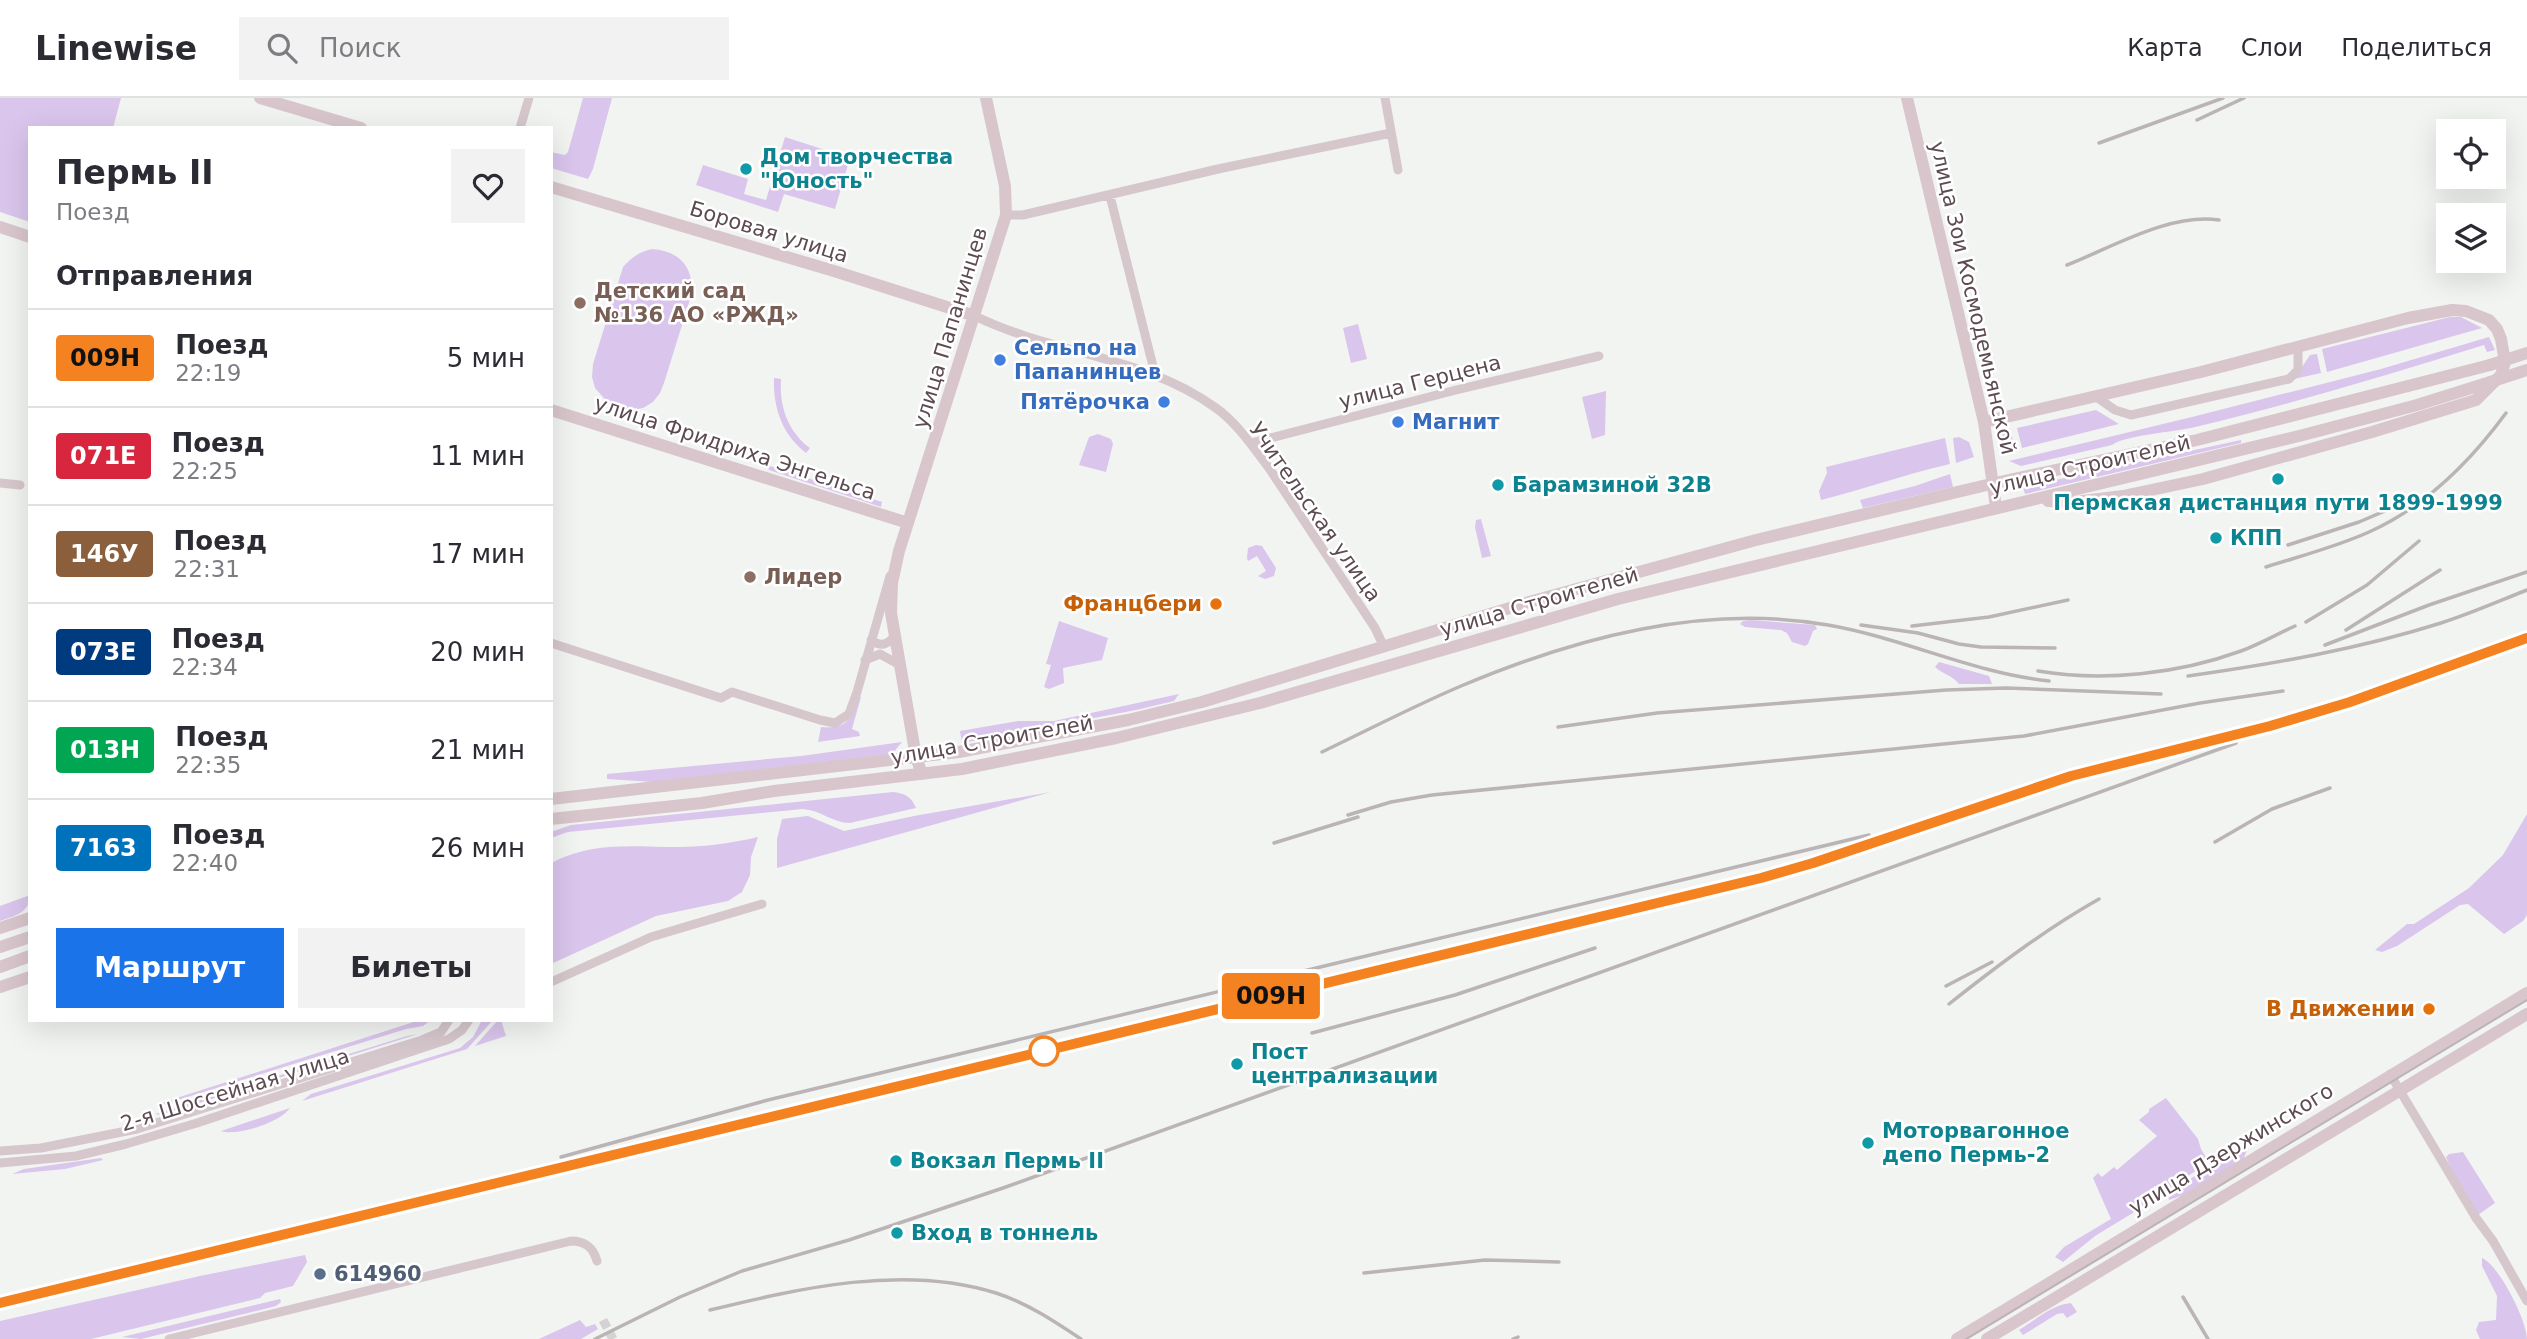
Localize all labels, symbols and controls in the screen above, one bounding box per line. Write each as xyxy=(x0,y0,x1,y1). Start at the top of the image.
search box xyxy=(239,17,729,80)
text: Linewise xyxy=(35,29,197,68)
icon: search xyxy=(263,29,301,67)
text: Поиск xyxy=(319,33,401,63)
text: Карта xyxy=(2127,34,2203,62)
text: Слои xyxy=(2241,34,2303,62)
text: Поделиться xyxy=(2341,34,2492,62)
map controls xyxy=(2436,119,2506,273)
button: locate xyxy=(2436,119,2506,189)
street label: улица Зои Космодемьянской xyxy=(1925,139,2021,457)
place label: Дом творчества "Юность" xyxy=(760,145,953,193)
button: heart xyxy=(451,149,525,223)
text: Пермь II xyxy=(56,153,214,192)
marker: Дом творчества "Юность" xyxy=(738,161,754,177)
street label: Боровая улица xyxy=(687,196,851,268)
text: Поезд xyxy=(56,199,130,225)
button: layers xyxy=(2436,203,2506,273)
street label: улица Папанинцев xyxy=(908,224,992,432)
text: Отправления xyxy=(56,261,253,291)
place label: Детский сад №136 АО «РЖД» xyxy=(594,279,799,327)
marker: Детский сад №136 АО «РЖД» xyxy=(572,295,588,311)
text: Поезд xyxy=(175,330,269,360)
place label: Сельпо на Папанинцев xyxy=(1014,336,1161,384)
text: 5 мин xyxy=(447,343,525,373)
text: 009Н xyxy=(70,344,140,372)
street label: улица Герцена xyxy=(1336,350,1504,414)
marker: Сельпо на Папанинцев xyxy=(992,352,1008,368)
text: 22:19 xyxy=(175,360,241,386)
place label: Пятёрочка xyxy=(1020,390,1150,414)
street label: улица Фридриха Энгельса xyxy=(591,391,879,505)
marker: Пятёрочка xyxy=(1156,394,1172,410)
place label: Магнит xyxy=(1412,410,1500,434)
marker: Магнит xyxy=(1390,414,1406,430)
street label: Учительская улица xyxy=(1244,418,1386,606)
text: Поезд xyxy=(172,428,265,458)
street label: улица Строителей xyxy=(1987,430,2193,500)
text: 11 мин xyxy=(430,441,525,471)
text: 071Е xyxy=(70,442,137,470)
text: 22:25 xyxy=(172,458,238,484)
marker: Пермская дистанция пути 1899-1999 xyxy=(2270,471,2286,487)
place label: Барамзиной 32В xyxy=(1512,473,1712,497)
marker: Барамзиной 32В xyxy=(1490,477,1506,493)
place label: Пермская дистанция пути 1899-1999 xyxy=(2053,491,2503,515)
text: Поезд xyxy=(174,526,267,556)
place label: КПП xyxy=(2230,526,2282,550)
marker: КПП xyxy=(2208,530,2224,546)
text: 17 мин xyxy=(430,539,525,569)
text: 146У xyxy=(70,540,139,568)
text: 22:31 xyxy=(174,556,240,582)
street label: улица Строителей xyxy=(1437,562,1641,642)
place label: Лидер xyxy=(764,565,842,589)
marker: Лидер xyxy=(742,569,758,585)
place label: Францбери xyxy=(1063,592,1202,616)
marker: Францбери xyxy=(1208,596,1224,612)
text: Поезд xyxy=(172,624,265,654)
text: 20 мин xyxy=(430,637,525,667)
text: 073Е xyxy=(70,638,137,666)
text: 22:34 xyxy=(172,654,238,680)
street label: улица Строителей xyxy=(889,710,1095,770)
text: Поезд xyxy=(175,722,269,752)
text: 21 мин xyxy=(430,735,525,765)
text: 013Н xyxy=(70,736,140,764)
text: 22:35 xyxy=(175,752,241,778)
text: Поезд xyxy=(172,820,265,850)
text: 26 мин xyxy=(430,833,525,863)
text: 7163 xyxy=(70,834,137,862)
text: 22:40 xyxy=(172,850,238,876)
button: Маршрут xyxy=(56,928,284,1008)
button: Билеты xyxy=(298,928,525,1008)
line badge: 009Н xyxy=(1222,973,1320,1019)
text: 009Н xyxy=(1236,982,1306,1010)
place label: В Движении xyxy=(2266,997,2415,1021)
marker: В Движении xyxy=(2421,1001,2437,1017)
unlabelled marker xyxy=(1029,1036,1059,1066)
place label: Пост централизации xyxy=(1251,1040,1438,1088)
street label: 2-я Шоссейная улица xyxy=(118,1044,352,1136)
marker: Пост централизации xyxy=(1229,1056,1245,1072)
street label: улица Дзержинского xyxy=(2124,1078,2338,1220)
place label: Моторвагонное депо Пермь-2 xyxy=(1882,1119,2070,1167)
marker: Моторвагонное депо Пермь-2 xyxy=(1860,1135,1876,1151)
place label: Вокзал Пермь II xyxy=(910,1149,1104,1173)
marker: Вокзал Пермь II xyxy=(888,1153,904,1169)
place label: Вход в тоннель xyxy=(911,1221,1098,1245)
marker: Вход в тоннель xyxy=(889,1225,905,1241)
place label: 614960 xyxy=(334,1262,422,1286)
marker: 614960 xyxy=(312,1266,328,1282)

